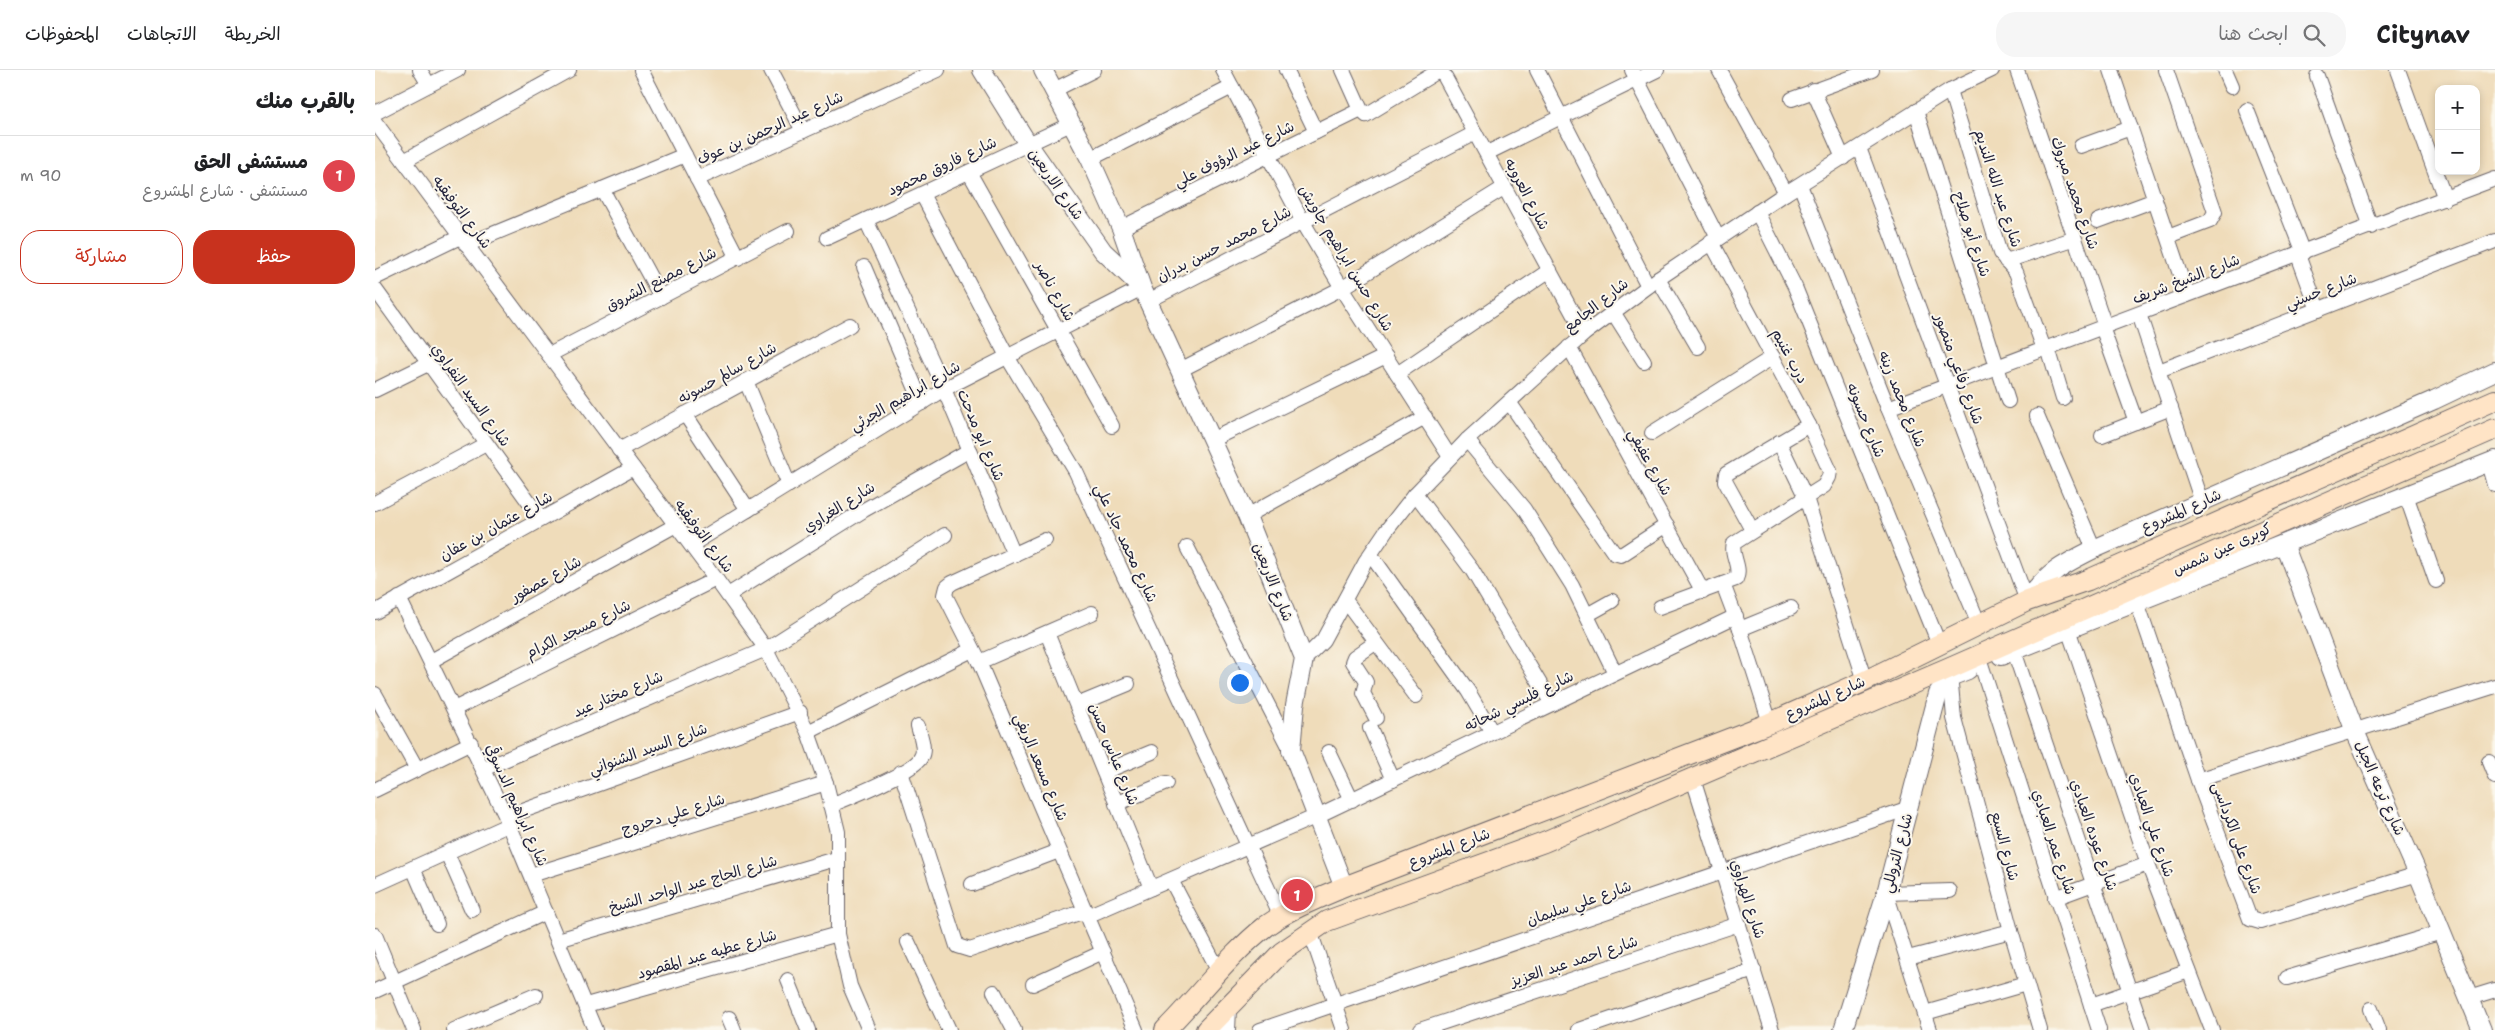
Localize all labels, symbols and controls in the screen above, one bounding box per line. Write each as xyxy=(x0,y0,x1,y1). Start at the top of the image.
search box xyxy=(1996,12,2346,57)
text: Citynav xyxy=(2376,19,2470,51)
text: ابحث هنا xyxy=(2218,21,2288,46)
icon: search xyxy=(2300,21,2328,49)
text: المحفوظات xyxy=(25,22,99,46)
text: الاتجاهات xyxy=(127,22,197,46)
text: الخريطة xyxy=(225,22,281,46)
map controls xyxy=(2435,85,2480,175)
button: + xyxy=(2435,85,2480,130)
text: بالقرب منك xyxy=(256,87,355,115)
street label: شارع عبد الرحمن بن عوف xyxy=(694,87,846,169)
street label: شارع عبد الرؤوف علي xyxy=(1170,116,1299,195)
street label: شارع عبد الله النديم xyxy=(1968,126,2027,250)
button: − xyxy=(2435,130,2480,175)
street label: شارع فاروق محمود xyxy=(884,132,1000,200)
street label: شارع محمد مبروك xyxy=(2046,134,2104,252)
street label: شارع الاربعين xyxy=(1024,144,1088,224)
text: مستشفى الحق xyxy=(194,149,308,174)
street label: شارع العروبه xyxy=(1500,155,1554,233)
text: 90 m xyxy=(20,165,61,186)
text: 1 xyxy=(335,165,343,186)
street label: شارع التوفيقيه xyxy=(428,171,496,253)
text: مستشفى · شارع المشروع xyxy=(142,180,308,201)
street label: شارع حسن ابراهيم جاويش xyxy=(1293,181,1398,336)
street label: شارع أبو صلاح xyxy=(1949,189,1995,279)
street label: شارع محمد حسن بدران xyxy=(1154,201,1294,287)
button: مشاركة xyxy=(20,230,183,284)
button: حفظ xyxy=(193,230,355,284)
street label: شارع مصنع الشروق xyxy=(602,242,720,316)
street label: شارع الشيخ شريف xyxy=(2129,249,2243,309)
street label: شارع ناصر xyxy=(1029,256,1080,325)
street label: شارع حسني xyxy=(2282,268,2361,317)
street label: شارع الجامع xyxy=(1560,273,1633,337)
street label: شارع رفاعي منصور xyxy=(1927,310,1988,428)
street label: درب غنيم xyxy=(1765,325,1813,388)
street label: شارع سالم حسونه xyxy=(674,338,780,409)
street label: شارع السيد النفراوي xyxy=(426,339,515,451)
street label: شارع محمد زينه xyxy=(1874,348,1930,450)
street label: شارع ابراهيم الجرئي xyxy=(846,356,965,438)
street label: شارع حسونه xyxy=(1842,380,1890,460)
street label: شارع ابو مدحت xyxy=(953,386,1009,484)
street label: شارع عفيفي xyxy=(1621,425,1677,501)
street label: شارع الغراوي xyxy=(799,477,879,538)
street label: شارع محمد جاد علي xyxy=(1087,480,1162,607)
street label: شارع المشروع xyxy=(2138,484,2224,538)
street label: شارع عثمان بن عفان xyxy=(436,487,556,565)
street label: شارع التوفيقيه xyxy=(670,495,738,577)
street label: كوبرى عين شمس xyxy=(2169,518,2275,580)
street label: شارع الاربعين xyxy=(1248,540,1298,624)
street label: شارع عصفور xyxy=(506,551,585,607)
street label: شارع مسجد الكرام xyxy=(522,595,635,665)
street label: شارع مختار عيد xyxy=(570,666,666,722)
street label: شارع فلبسي شحاته xyxy=(1461,666,1578,739)
your location xyxy=(1227,670,1253,696)
street label: شارع المشروع xyxy=(1782,671,1868,725)
street label: شارع عباس حسن xyxy=(1084,700,1144,808)
street label: شارع مسعد الريفي xyxy=(1007,710,1073,825)
street label: شارع السيد الشنواني xyxy=(586,718,711,783)
street label: شارع ترعه الجبل xyxy=(2350,737,2410,839)
street label: شارع ابراهيم الدسوقي xyxy=(479,740,554,870)
street label: شارع علي العبادي xyxy=(2122,770,2179,881)
street label: شارع عوده العبادي xyxy=(2065,777,2122,894)
street label: شارع على الكرداسى xyxy=(2207,779,2267,897)
street label: شارع عمر العبادي xyxy=(2027,787,2080,897)
street label: شارع علي دحروج xyxy=(619,789,728,842)
street label: شارع السبع xyxy=(1985,809,2024,883)
street label: شارع التروللي xyxy=(1877,811,1920,896)
street label: شارع المشروع xyxy=(1405,823,1493,873)
street label: شارع الحاج عبد الواحد الشيخ xyxy=(606,850,780,918)
street label: شارع الهراوي xyxy=(1725,857,1770,941)
pin: 1 xyxy=(1281,876,1313,914)
street label: شارع علي سليمان xyxy=(1524,876,1635,933)
street label: شارع عطيه عبد المقصود xyxy=(635,925,779,983)
street label: شارع احمد عبد العزيز xyxy=(1506,931,1640,992)

